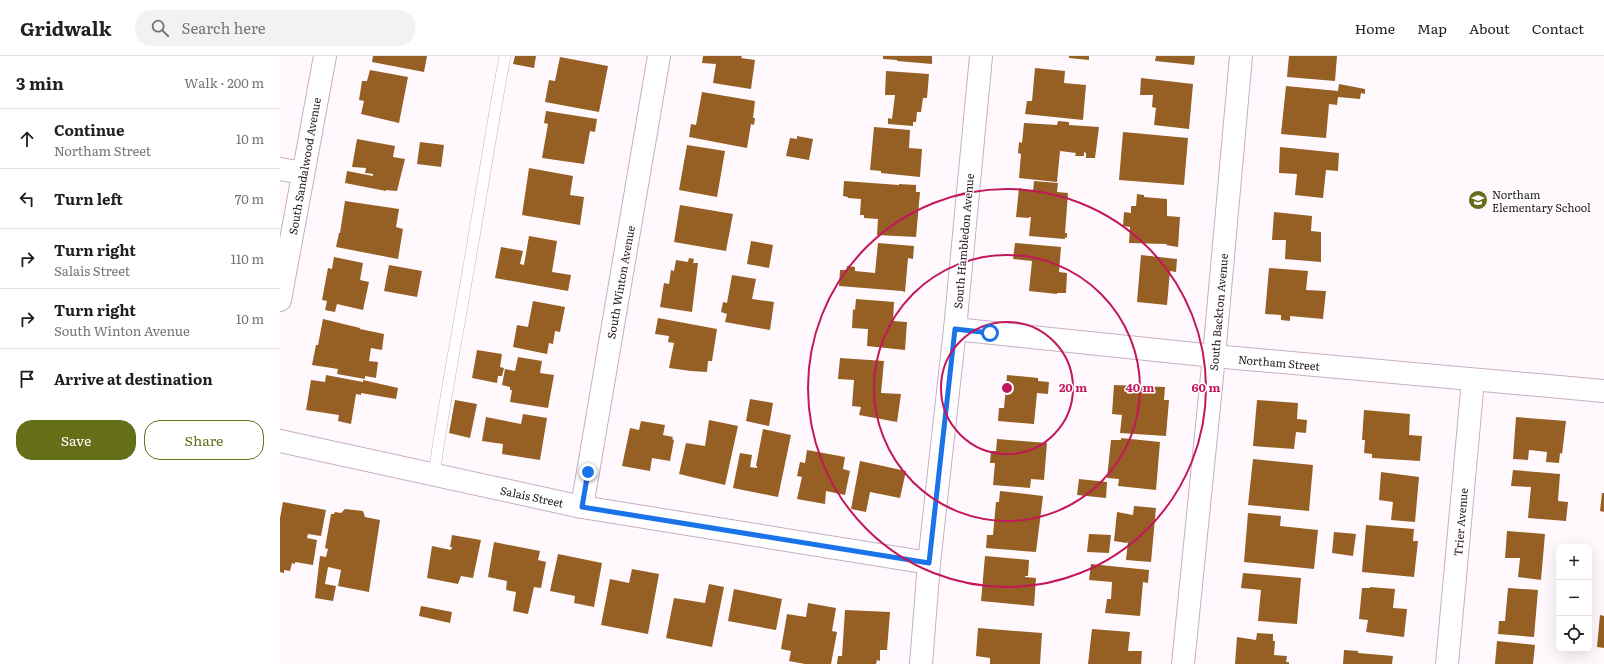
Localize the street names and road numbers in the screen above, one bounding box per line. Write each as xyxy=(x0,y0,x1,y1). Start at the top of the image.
street label: South Sandalwood Avenue xyxy=(284,96,324,236)
street label: South Hambledon Avenue xyxy=(949,172,977,309)
street label: South Winton Avenue xyxy=(602,224,638,340)
street label: South Backton Avenue xyxy=(1205,252,1231,371)
street label: Northam Street xyxy=(1237,350,1321,374)
street label: Salais Street xyxy=(499,481,566,511)
street label: Trier Avenue xyxy=(1449,487,1471,557)

